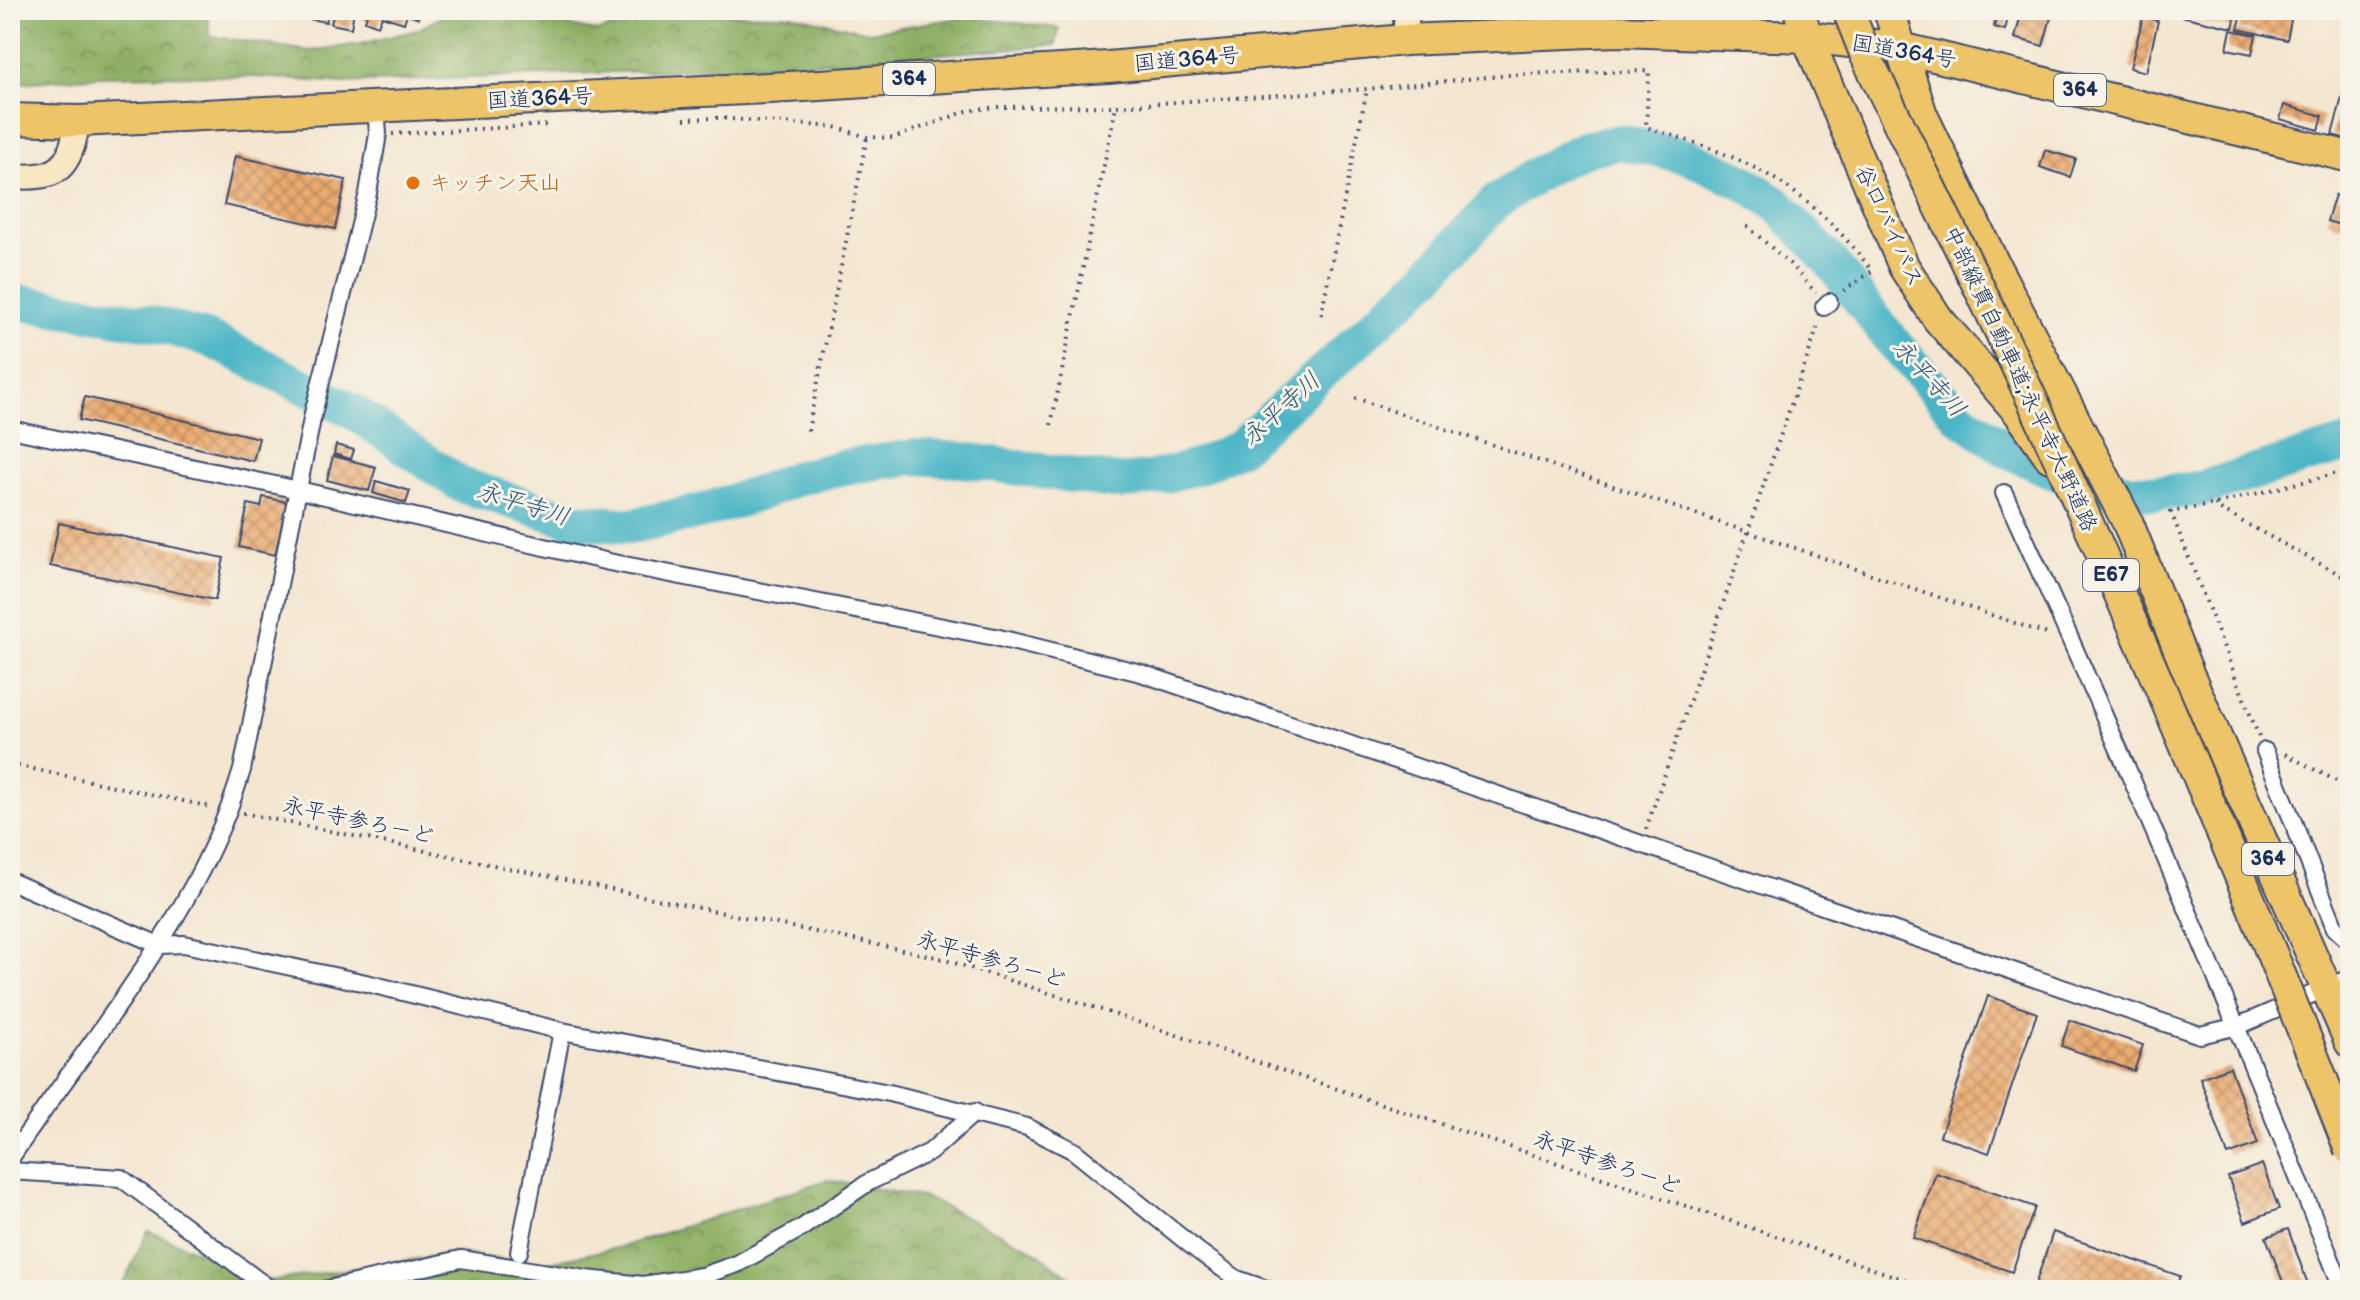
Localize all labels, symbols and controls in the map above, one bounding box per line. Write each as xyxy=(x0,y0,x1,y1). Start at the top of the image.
street label: 国道364号 xyxy=(1849,29,1959,75)
street label: 国道364号 xyxy=(1133,42,1241,78)
road number: 364 xyxy=(883,63,935,95)
road number: 364 xyxy=(2054,74,2106,106)
street label: 国道364号 xyxy=(486,83,594,115)
street label: 谷口バイパス xyxy=(1849,161,1929,291)
place label: キッチン天山 xyxy=(429,170,561,197)
marker: キッチン天山 xyxy=(404,174,422,192)
street label: 中部縦貫自動車道;永平寺大野道路 xyxy=(1937,222,2103,536)
water label: 永平寺川 xyxy=(1886,333,1972,423)
water label: 永平寺川 xyxy=(1236,366,1326,452)
water label: 永平寺川 xyxy=(473,476,573,532)
road number: E67 xyxy=(2083,559,2139,591)
street label: 永平寺参ろーど xyxy=(280,792,436,850)
road number: 364 xyxy=(2242,843,2294,875)
street label: 永平寺参ろーど xyxy=(913,926,1069,994)
street label: 永平寺参ろーど xyxy=(1530,1125,1684,1201)

